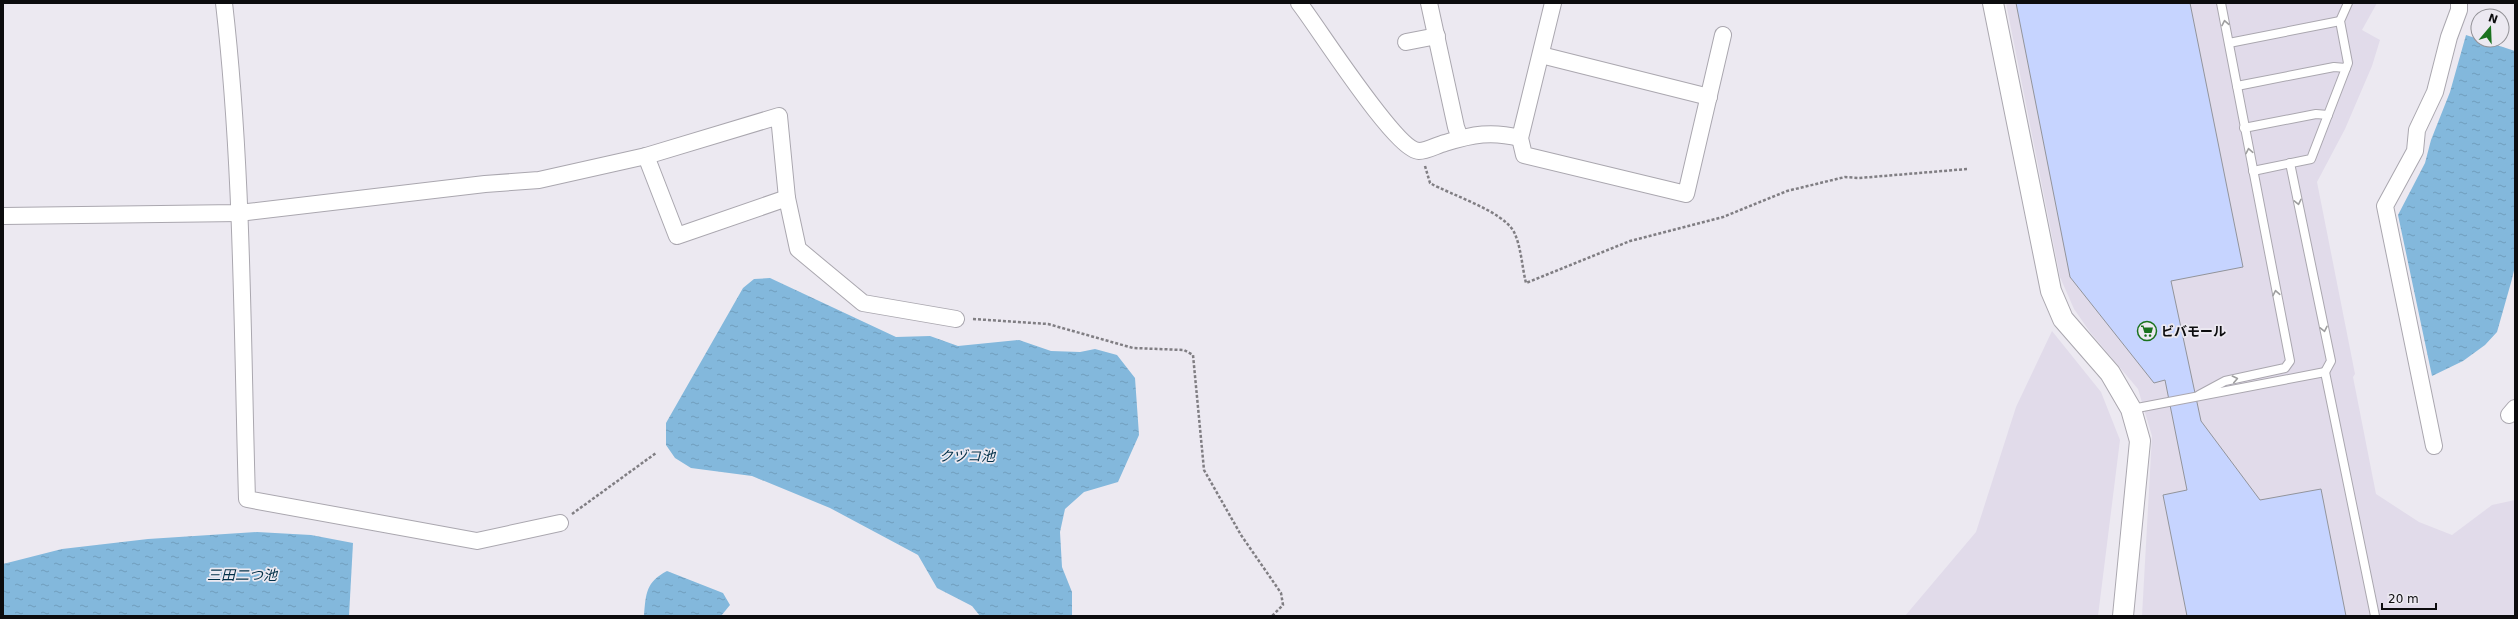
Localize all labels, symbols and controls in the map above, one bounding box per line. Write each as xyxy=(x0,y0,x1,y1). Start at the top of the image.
north arrow xyxy=(2470,8,2510,48)
text: N xyxy=(2487,11,2500,27)
one-way arrow xyxy=(2221,20,2229,27)
one-way arrow xyxy=(2245,148,2254,154)
one-way arrow xyxy=(2293,198,2301,205)
one-way arrow xyxy=(2273,289,2281,296)
supermarket icon: ビバモール xyxy=(2136,320,2158,342)
place label: ビバモール xyxy=(2161,324,2226,339)
one-way arrow xyxy=(2320,326,2328,332)
one-way arrow xyxy=(2231,375,2238,384)
water label: クヅコ池 xyxy=(939,448,997,464)
water label: 三田二つ池 xyxy=(207,567,279,583)
scale bar xyxy=(2382,585,2436,611)
text: 20 m xyxy=(2388,592,2419,606)

